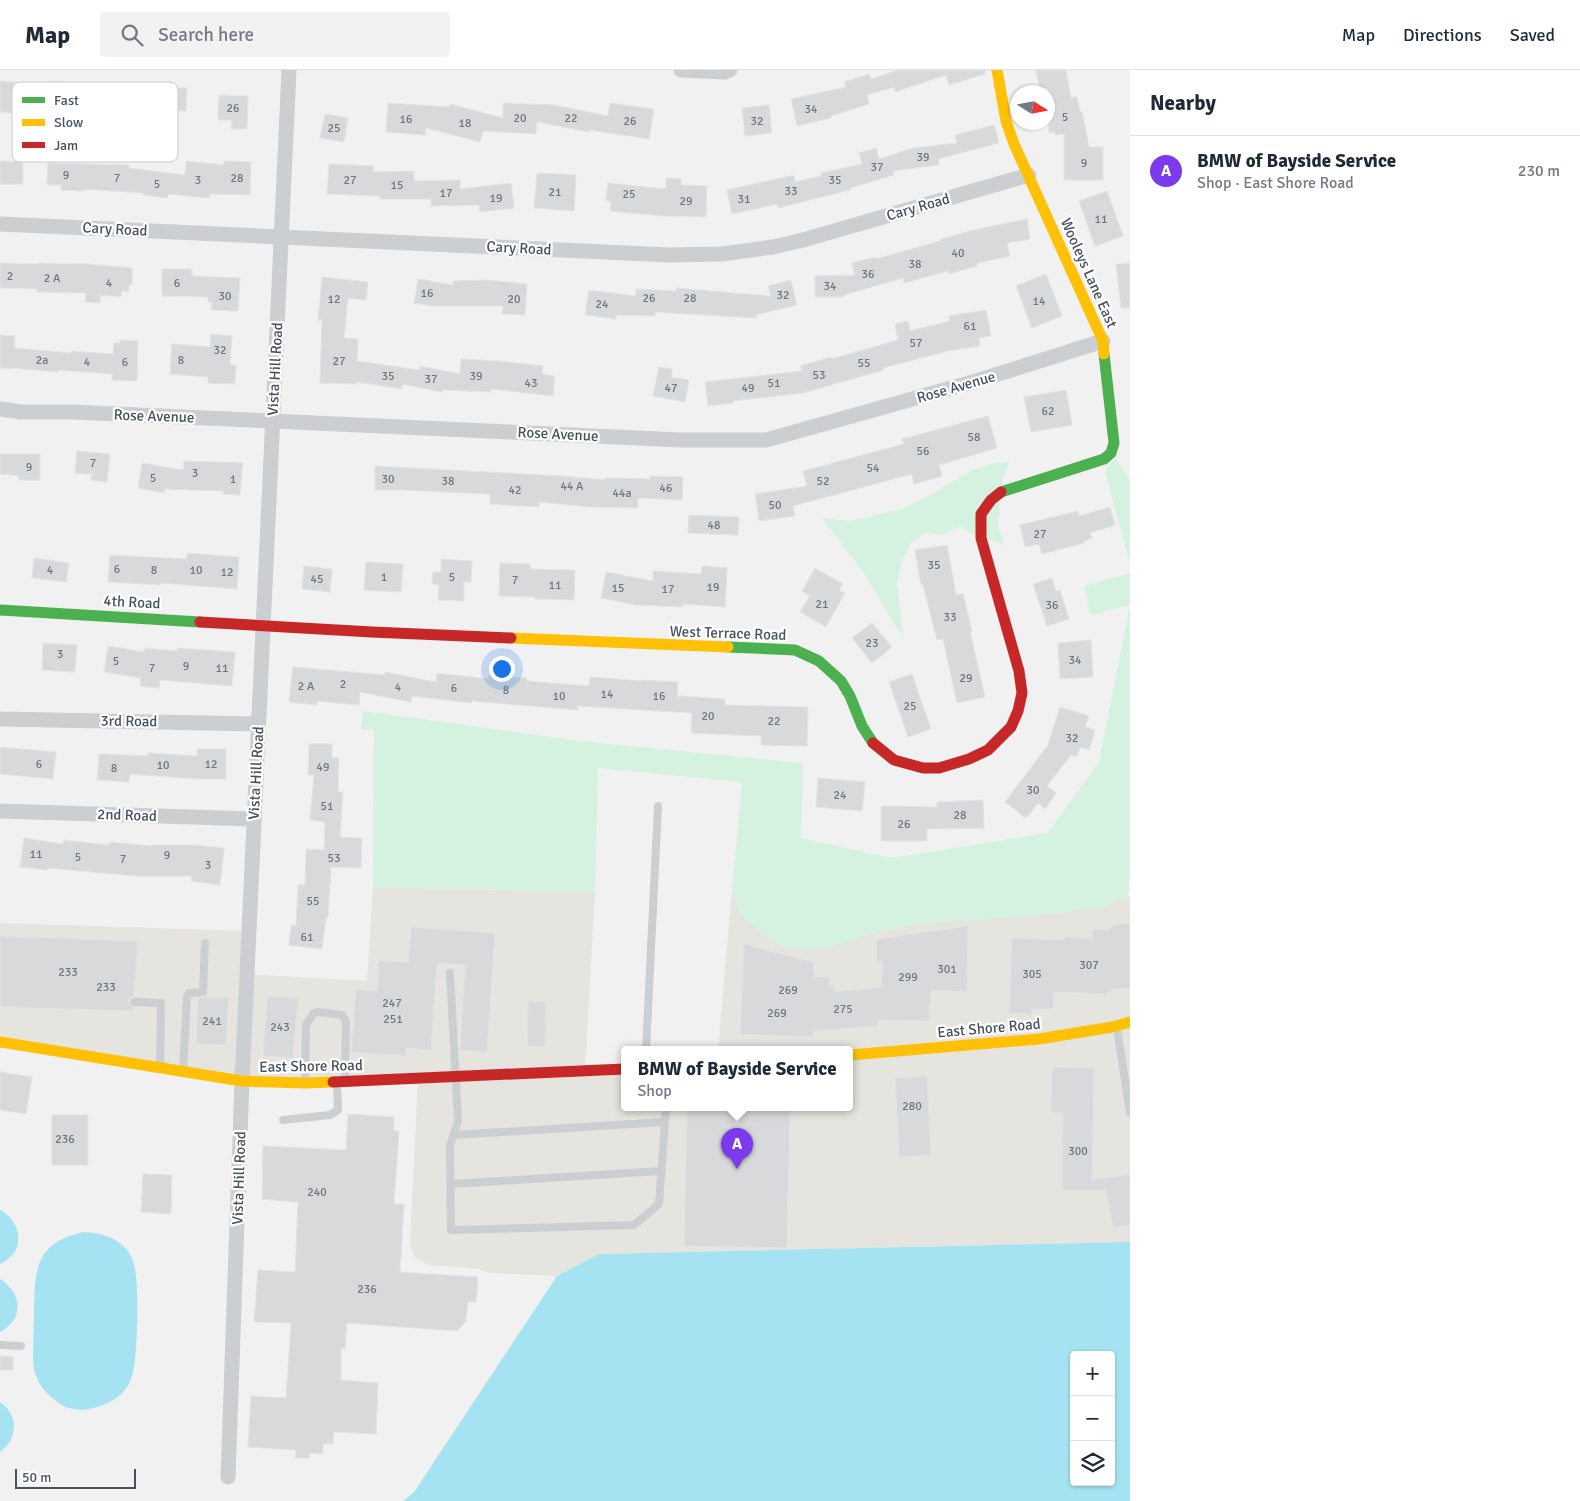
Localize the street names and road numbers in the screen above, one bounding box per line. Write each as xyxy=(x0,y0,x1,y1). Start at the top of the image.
street label: Cary Road xyxy=(884,189,952,225)
street label: Wooleys Lane East xyxy=(1057,215,1121,331)
street label: Cary Road xyxy=(82,218,148,240)
street label: Cary Road xyxy=(486,237,552,259)
street label: Vista Hill Road xyxy=(264,322,286,416)
street label: Rose Avenue xyxy=(915,367,997,407)
street label: Rose Avenue xyxy=(113,406,195,426)
street label: Rose Avenue xyxy=(517,423,599,445)
street label: 4th Road xyxy=(103,592,161,612)
street label: West Terrace Road xyxy=(669,622,787,644)
street label: 3rd Road xyxy=(100,712,158,730)
street label: Vista Hill Road xyxy=(245,726,267,820)
street label: 2nd Road xyxy=(97,805,157,825)
street label: East Shore Road xyxy=(937,1015,1041,1041)
street label: East Shore Road xyxy=(259,1056,363,1076)
street label: Vista Hill Road xyxy=(228,1131,250,1225)

